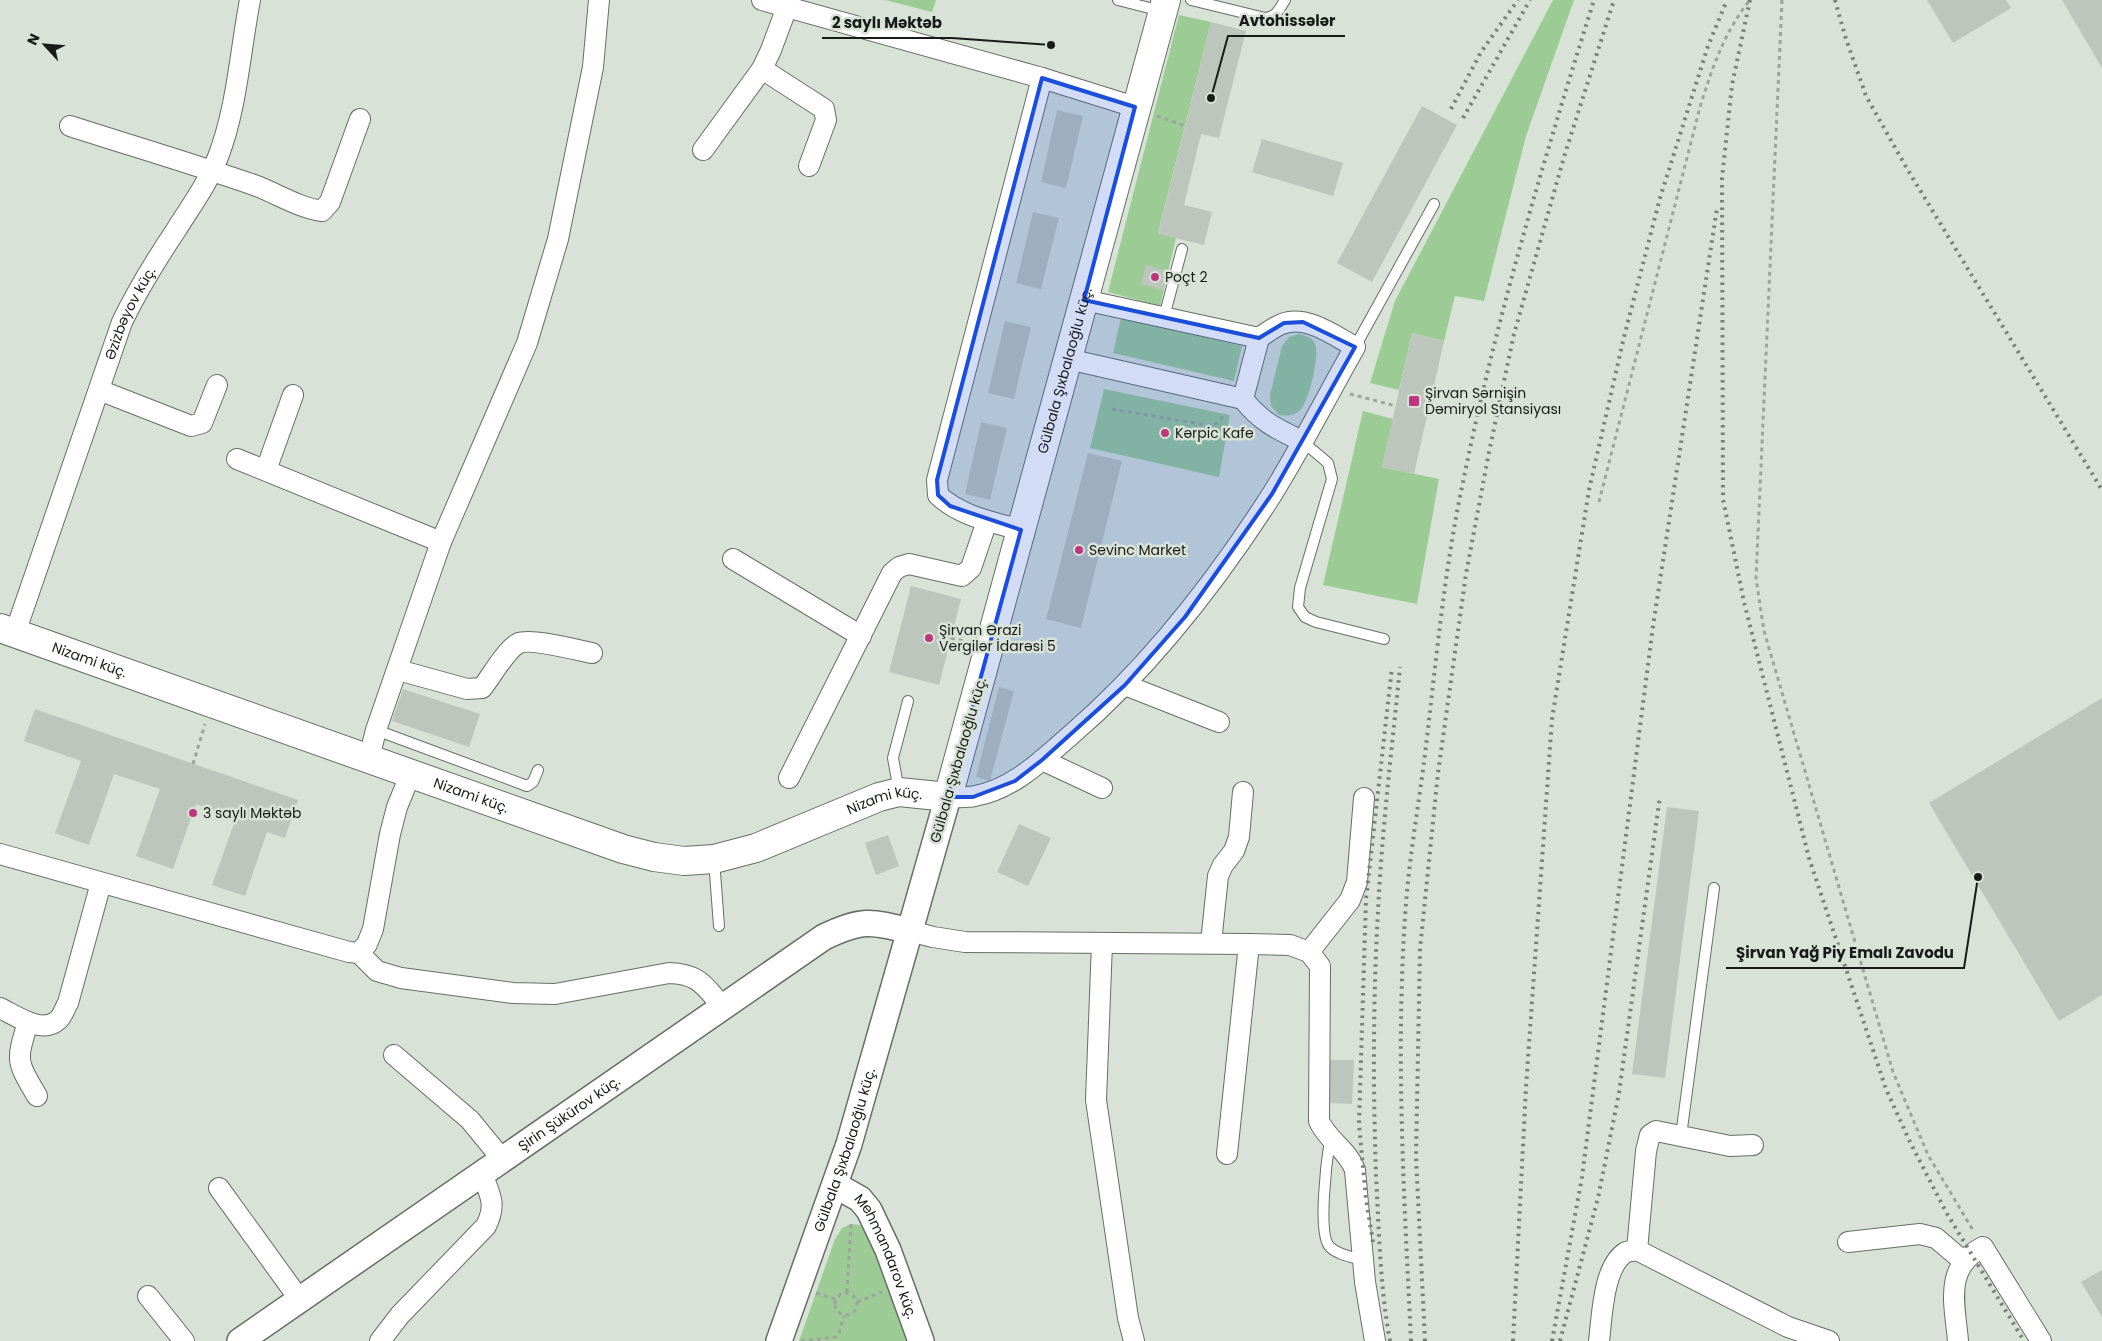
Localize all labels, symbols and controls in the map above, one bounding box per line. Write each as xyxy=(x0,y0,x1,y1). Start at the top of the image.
callout: Avtohissələr xyxy=(1228,6,1345,36)
callout: 2 saylı Məktəb xyxy=(822,8,952,38)
text: Avtohissələr xyxy=(1239,10,1336,31)
text: 2 saylı Məktəb xyxy=(832,12,942,33)
north arrow xyxy=(20,20,70,70)
text: N xyxy=(22,30,45,48)
street label: Əzizbəyov küç. xyxy=(100,263,160,363)
place label: Poçt 2 xyxy=(1165,267,1207,287)
marker: Poçt 2 xyxy=(1149,271,1161,283)
street label: Gülbala Şıxbalaoğlu küç. xyxy=(1032,285,1097,456)
place label: Şirvan Sərnişin Dəmiryol Stansiyası xyxy=(1425,383,1561,419)
marker: Şirvan Sərnişin Dəmiryol Stansiyası xyxy=(1407,394,1421,408)
place label: Kərpic Kafe xyxy=(1175,423,1254,443)
marker: Kərpic Kafe xyxy=(1159,427,1171,439)
place label: Sevinc Market xyxy=(1089,540,1186,560)
marker: Sevinc Market xyxy=(1073,544,1085,556)
place label: Şirvan Ərazi Vergilər İdarəsi 5 xyxy=(939,620,1056,656)
marker: Şirvan Ərazi Vergilər İdarəsi 5 xyxy=(923,632,935,644)
street label: Nizami küç. xyxy=(49,637,130,682)
street label: Gülbala Şıxbalaoğlu küç. xyxy=(925,675,991,845)
street label: Nizami küç. xyxy=(431,773,512,818)
street label: Nizami küç. xyxy=(844,781,924,819)
place label: 3 saylı Məktəb xyxy=(203,803,301,823)
marker: 3 saylı Məktəb xyxy=(187,807,199,819)
callout: Şirvan Yağ Piy Emalı Zavodu xyxy=(1726,938,1964,968)
text: Şirvan Yağ Piy Emalı Zavodu xyxy=(1736,942,1954,963)
street label: Gülbala Şıxbalaoğlu küç. xyxy=(809,1066,880,1235)
street label: Şirin Şükürov küç. xyxy=(514,1071,624,1156)
street label: Mehmandarov küç. xyxy=(850,1189,922,1321)

